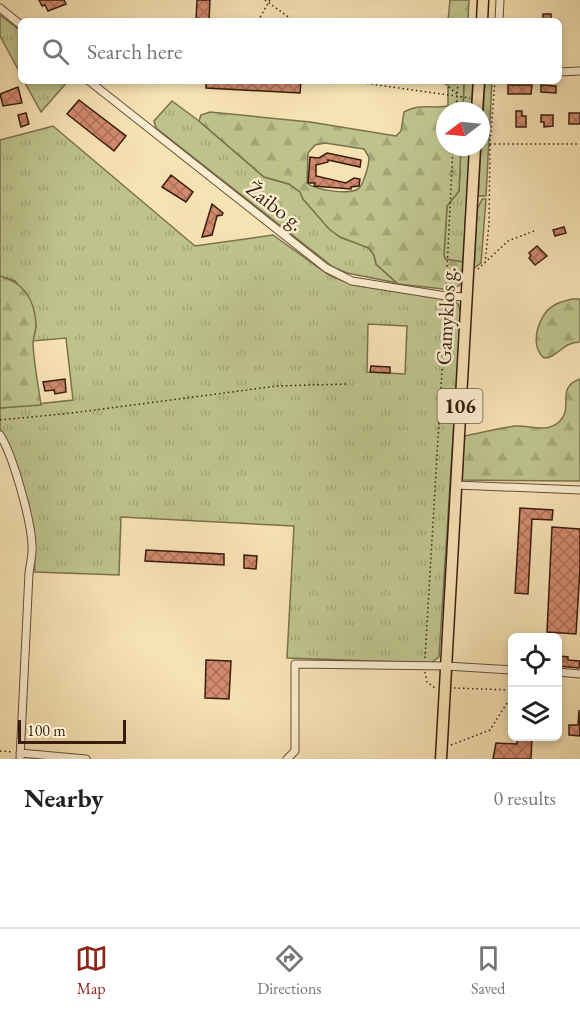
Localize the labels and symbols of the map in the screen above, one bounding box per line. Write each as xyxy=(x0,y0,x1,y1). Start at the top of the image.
north arrow xyxy=(436,102,490,156)
street label: Žaibo g. xyxy=(241,175,309,236)
street label: Gamyklos g. xyxy=(429,266,462,366)
road number: 106 xyxy=(438,389,482,423)
scale bar xyxy=(18,717,126,744)

